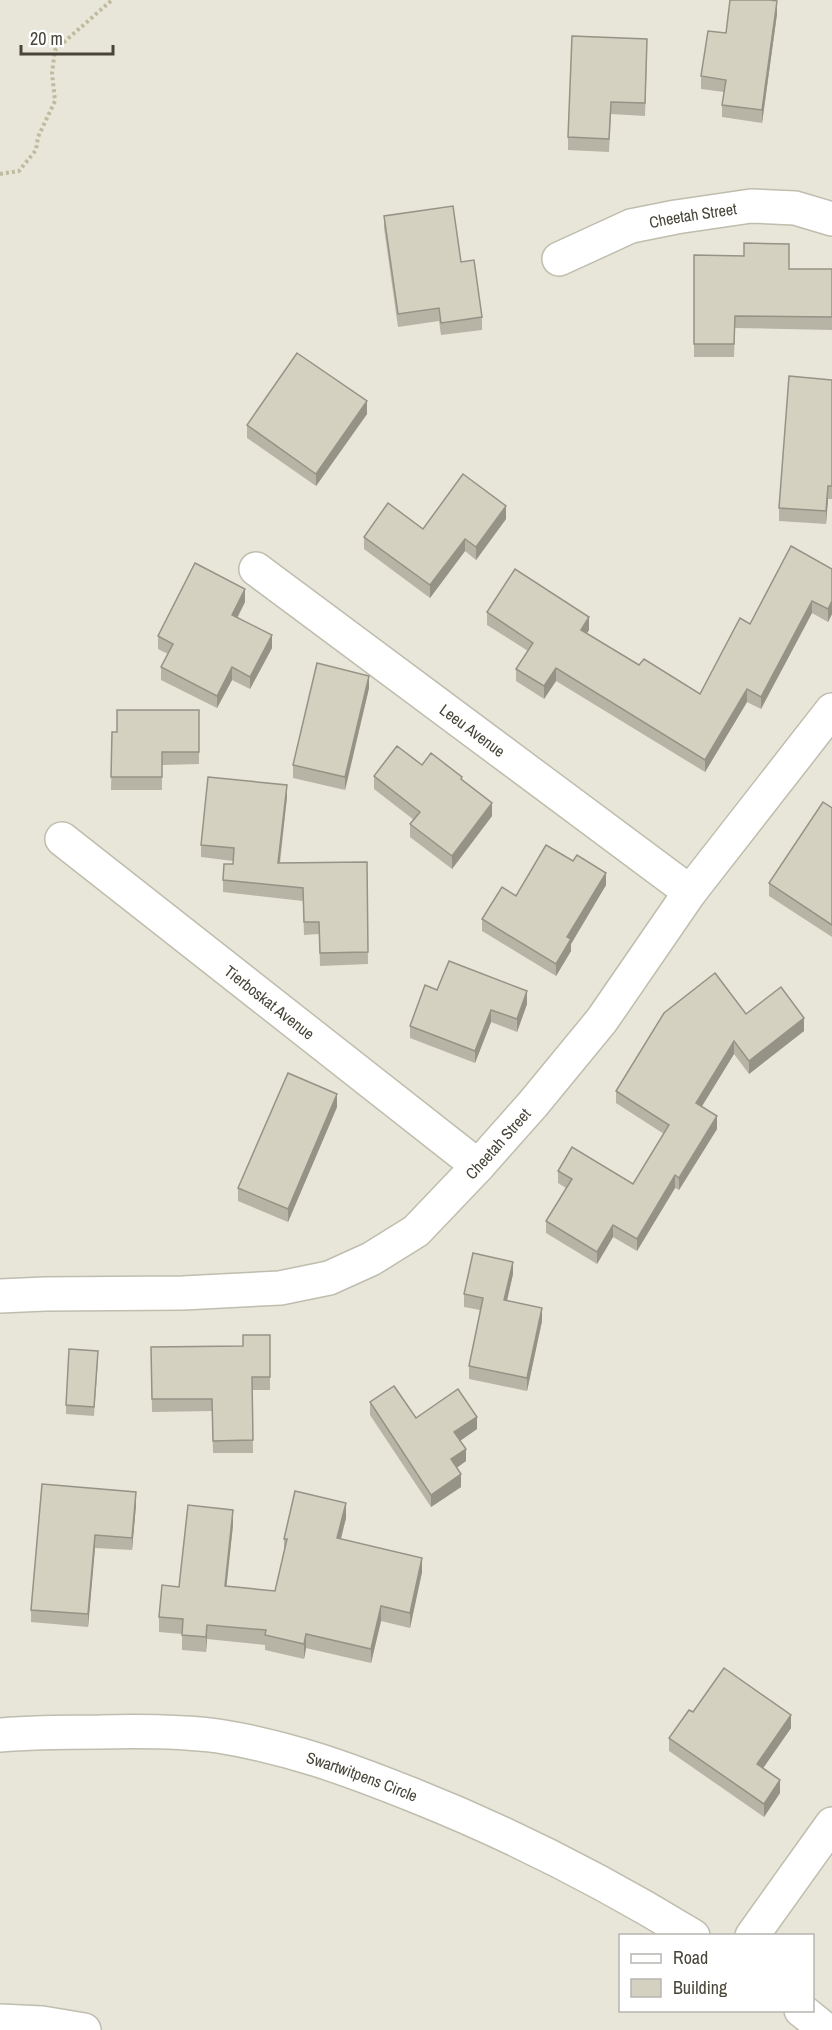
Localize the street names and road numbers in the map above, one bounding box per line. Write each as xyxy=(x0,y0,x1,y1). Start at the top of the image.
street label: Cheetah Street xyxy=(647,197,738,233)
street label: Leeu Avenue xyxy=(435,699,510,762)
street label: Tierboskat Avenue xyxy=(220,960,319,1044)
street label: Cheetah Street xyxy=(460,1103,536,1184)
street label: Swartwitpens Circle xyxy=(304,1746,421,1807)

